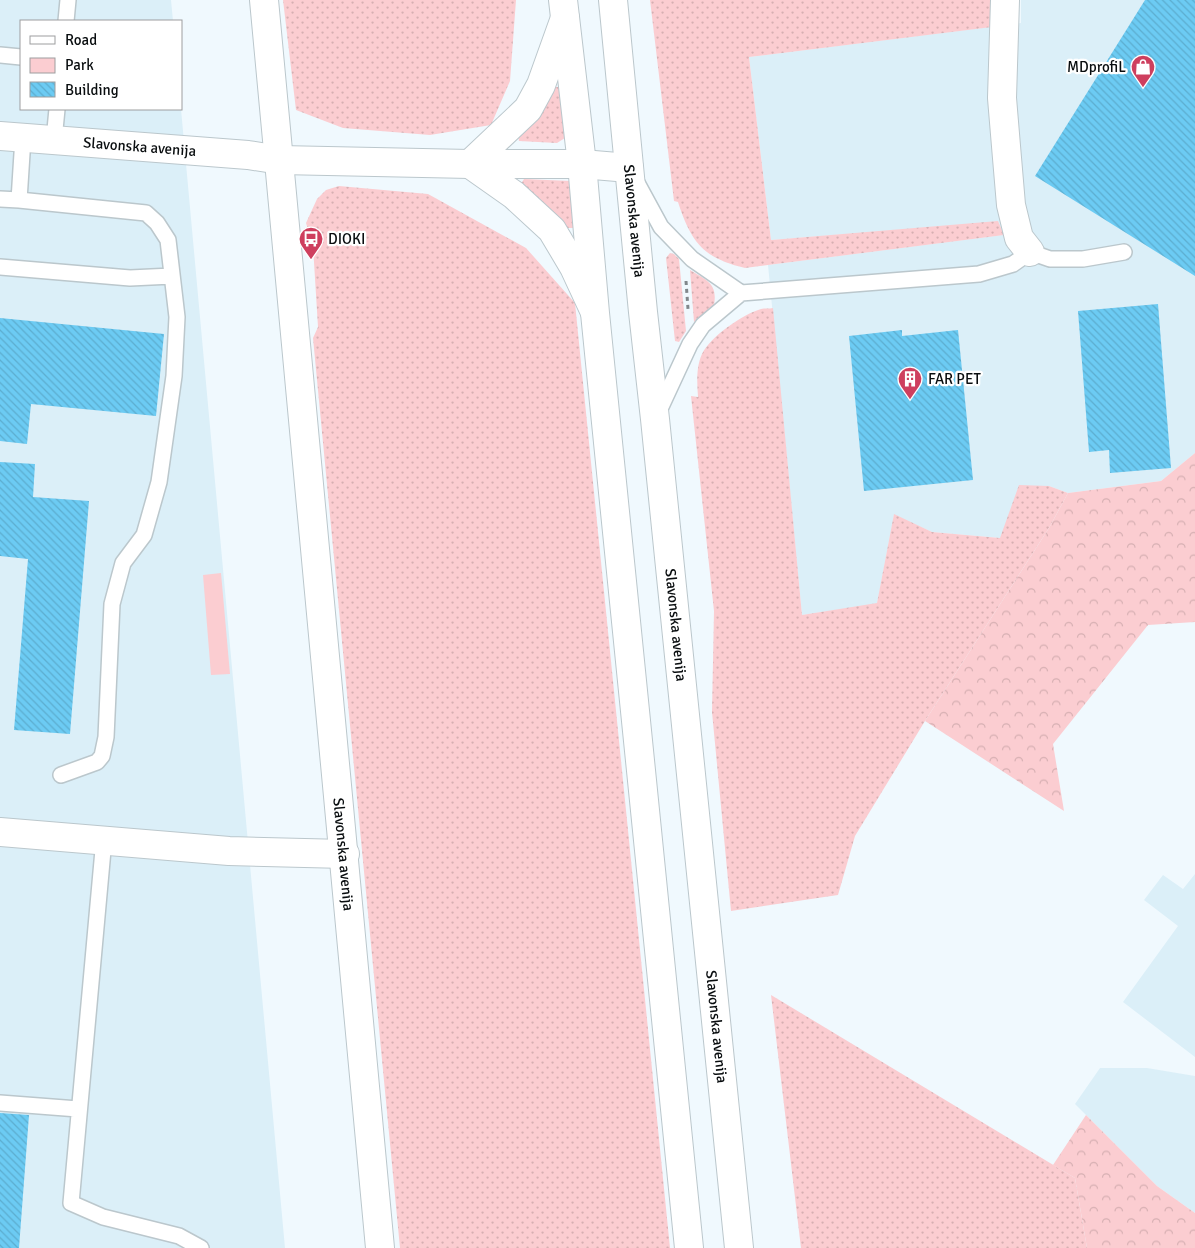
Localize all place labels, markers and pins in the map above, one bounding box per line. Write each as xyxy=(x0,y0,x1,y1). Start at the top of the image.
shop icon: MDprofiL xyxy=(1130,54,1156,88)
place label: MDprofiL xyxy=(1067,58,1126,76)
bus stop icon: DIOKI xyxy=(298,226,324,260)
place label: DIOKI xyxy=(328,230,365,248)
building icon: FAR PET xyxy=(897,366,923,400)
place label: FAR PET xyxy=(928,370,981,388)

